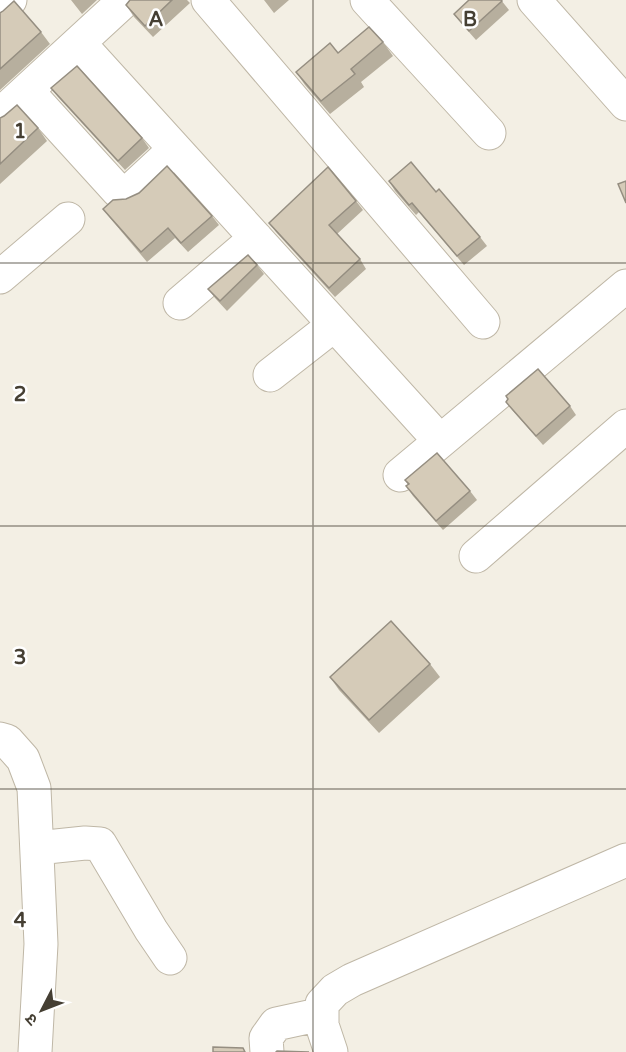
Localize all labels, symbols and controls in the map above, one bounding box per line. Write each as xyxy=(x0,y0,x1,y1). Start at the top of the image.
text: A xyxy=(149,8,164,32)
text: B xyxy=(463,8,477,32)
text: 1 xyxy=(14,120,26,144)
text: 2 xyxy=(14,383,26,407)
text: 3 xyxy=(14,646,26,670)
text: 4 xyxy=(14,909,27,933)
north arrow xyxy=(12,980,72,1040)
text: उ xyxy=(21,1009,42,1030)

